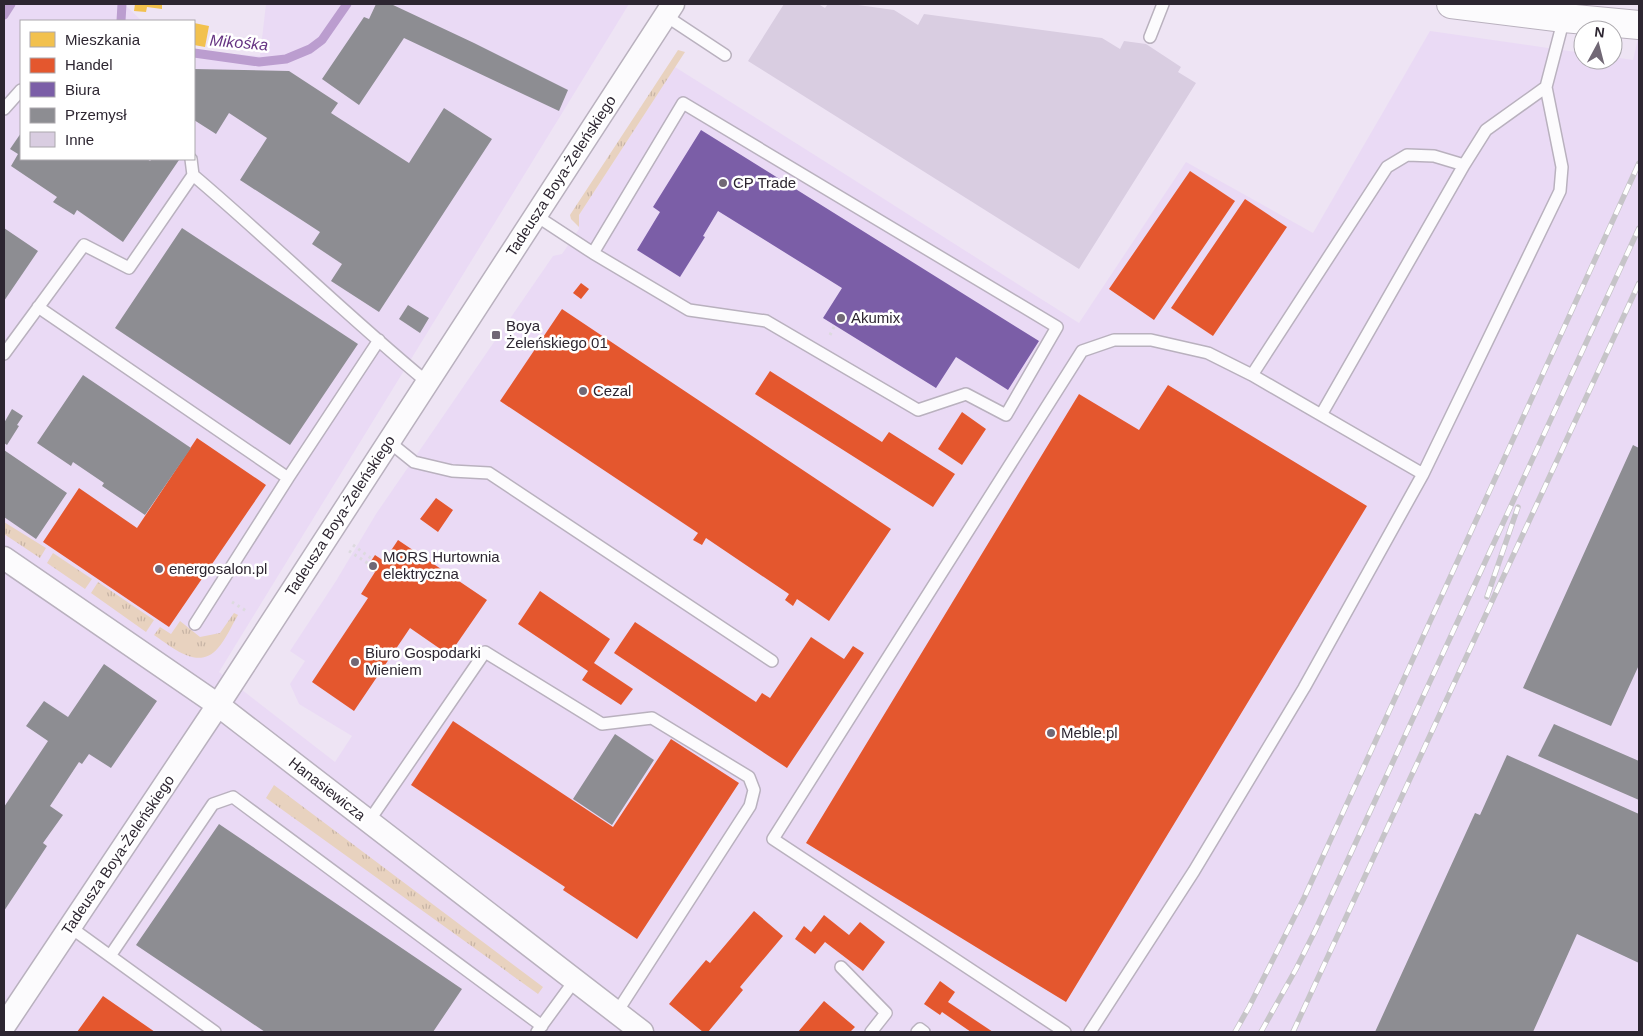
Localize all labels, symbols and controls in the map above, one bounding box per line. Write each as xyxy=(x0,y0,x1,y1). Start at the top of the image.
legend xyxy=(20,20,195,160)
north arrow xyxy=(1573,20,1623,70)
text: N xyxy=(1594,24,1606,41)
text: Mieszkania xyxy=(65,31,141,48)
water label: Mikośka xyxy=(209,31,269,54)
text: Handel xyxy=(65,56,113,73)
text: Biura xyxy=(65,81,101,98)
street label: Tadeusza Boya-Żeleńskiego xyxy=(502,92,619,259)
text: Przemysł xyxy=(65,106,127,123)
text: Inne xyxy=(65,131,94,148)
place label: CP Trade xyxy=(733,174,796,191)
marker: CP Trade xyxy=(717,177,729,189)
place label: Akumix xyxy=(851,309,901,326)
marker: Akumix xyxy=(835,312,847,324)
place label: Boya Żeleńskiego 01 xyxy=(506,317,608,351)
marker: Boya Żeleńskiego 01 xyxy=(490,329,502,341)
place label: Cezal xyxy=(593,382,631,399)
marker: Cezal xyxy=(577,385,589,397)
street label: Tadeusza Boya-Żeleńskiego xyxy=(281,432,398,599)
place label: MORS Hurtownia elektryczna xyxy=(383,548,500,582)
place label: energosalon.pl xyxy=(169,560,267,577)
marker: MORS Hurtownia elektryczna xyxy=(367,560,379,572)
marker: energosalon.pl xyxy=(153,563,165,575)
place label: Biuro Gospodarki Mieniem xyxy=(365,644,481,678)
marker: Biuro Gospodarki Mieniem xyxy=(349,656,361,668)
place label: Meble.pl xyxy=(1061,724,1118,741)
marker: Meble.pl xyxy=(1045,727,1057,739)
street label: Hanasiewicza xyxy=(286,753,370,824)
street label: Tadeusza Boya-Żeleńskiego xyxy=(58,772,177,938)

